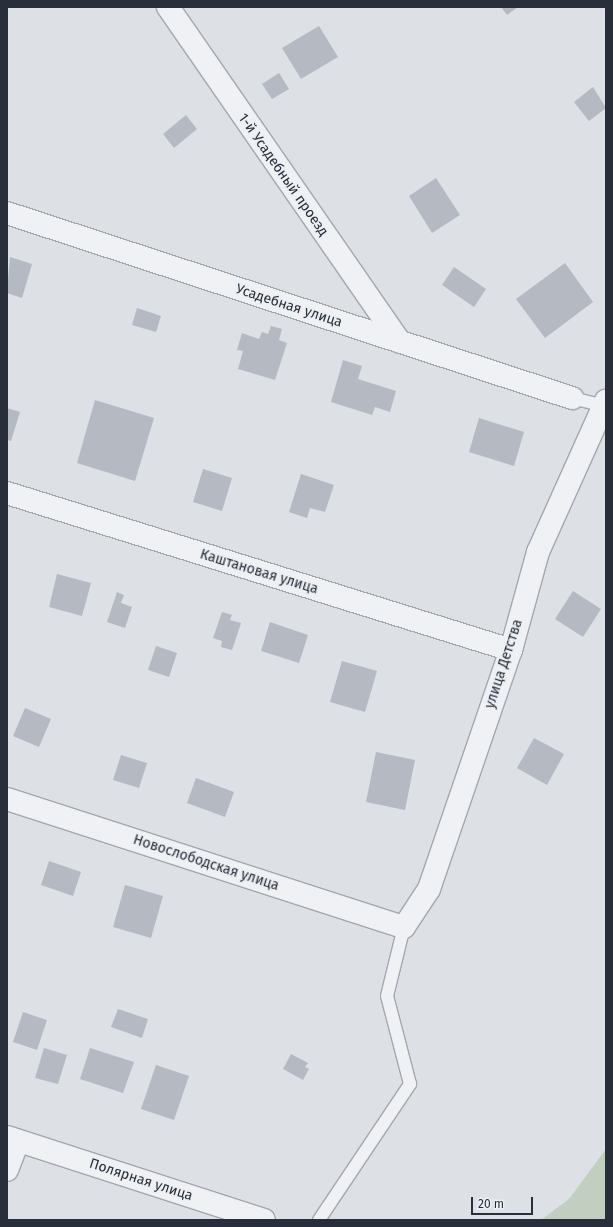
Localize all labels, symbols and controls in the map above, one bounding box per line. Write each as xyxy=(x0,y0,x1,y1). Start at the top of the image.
street label: 1-й Усадебный проезд xyxy=(234,110,332,240)
street label: Усадебная улица xyxy=(234,281,344,331)
street label: Каштановая улица xyxy=(198,546,320,598)
street label: улица Детства xyxy=(482,617,526,711)
street label: Новослободская улица xyxy=(131,831,281,895)
street label: Полярная улица xyxy=(87,1155,195,1205)
scale bar xyxy=(473,1189,535,1215)
text: 20 m xyxy=(478,1197,504,1211)

